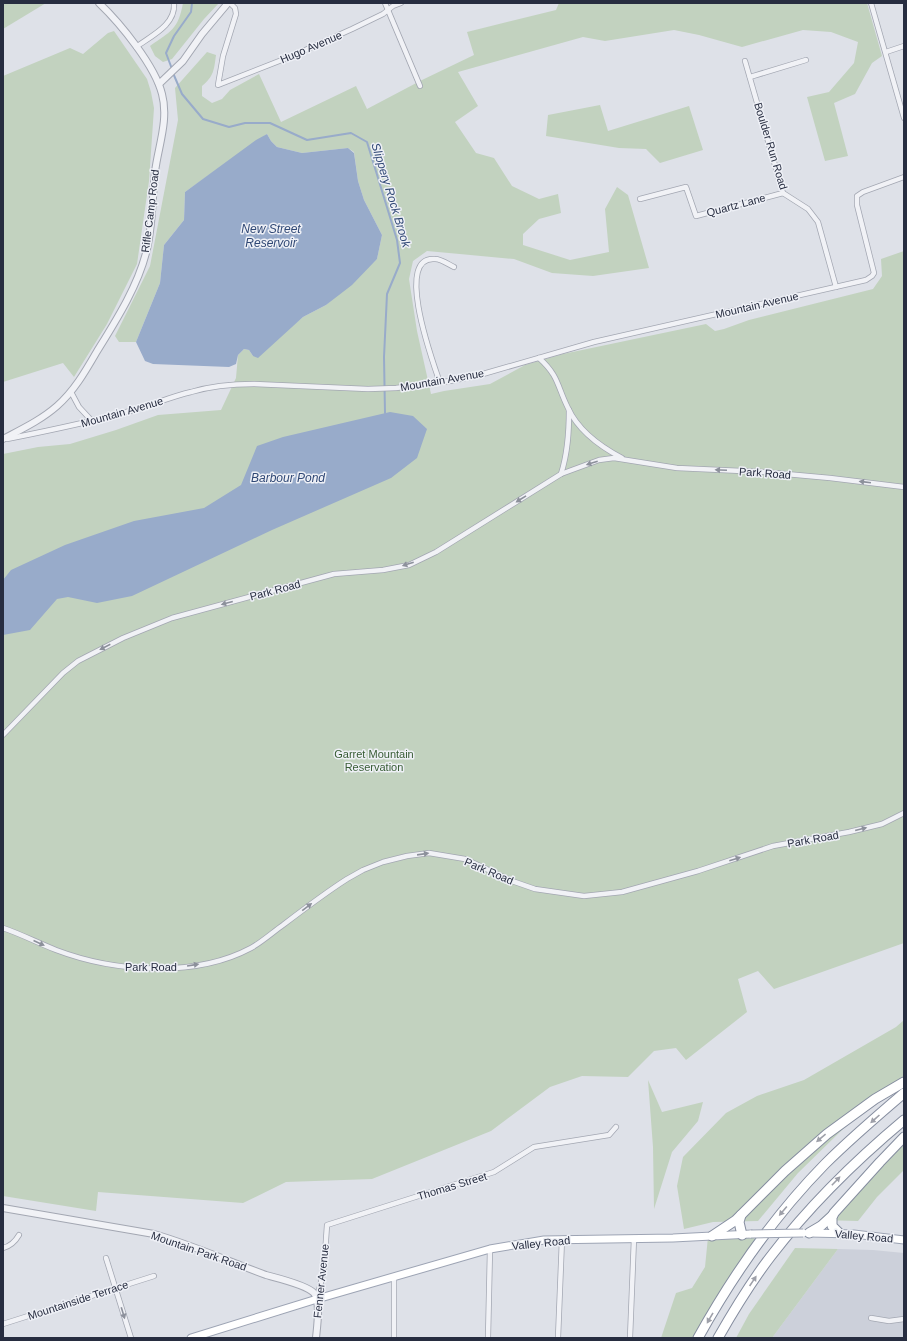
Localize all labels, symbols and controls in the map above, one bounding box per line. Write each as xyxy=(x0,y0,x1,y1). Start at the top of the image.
street label: Hugo Avenue xyxy=(278,29,344,65)
street label: Boulder Run Road xyxy=(752,101,790,191)
water label: Slippery Rock Brook xyxy=(368,141,414,250)
street label: Rifle Camp Road xyxy=(139,169,161,253)
street label: Quartz Lane xyxy=(705,191,767,219)
water label: New Street Reservoir xyxy=(241,222,301,250)
street label: Mountain Avenue xyxy=(714,290,800,320)
street label: Mountain Avenue xyxy=(399,367,485,393)
street label: Mountain Avenue xyxy=(80,395,164,429)
one-way arrow xyxy=(586,460,598,466)
street label: Park Road xyxy=(739,465,791,481)
one-way arrow xyxy=(715,466,727,473)
water label: Barbour Pond xyxy=(251,471,325,485)
one-way arrow xyxy=(859,479,871,485)
one-way arrow xyxy=(515,495,526,503)
one-way arrow xyxy=(402,561,414,567)
street label: Park Road xyxy=(248,577,302,603)
one-way arrow xyxy=(221,600,233,606)
one-way arrow xyxy=(100,644,111,651)
park label: Garret Mountain Reservation xyxy=(334,748,414,773)
one-way arrow xyxy=(855,826,867,832)
street label: Park Road xyxy=(786,829,840,849)
one-way arrow xyxy=(417,851,429,857)
street label: Park Road xyxy=(463,855,515,887)
one-way arrow xyxy=(729,855,741,861)
one-way arrow xyxy=(301,903,312,911)
one-way arrow xyxy=(33,939,45,946)
street label: Park Road xyxy=(125,961,177,973)
one-way arrow xyxy=(187,962,199,968)
one-way arrow xyxy=(869,1114,880,1123)
one-way arrow xyxy=(816,1134,827,1143)
street label: Thomas Street xyxy=(416,1170,488,1202)
one-way arrow xyxy=(831,1176,841,1186)
one-way arrow xyxy=(779,1205,787,1216)
street label: Valley Road xyxy=(834,1227,894,1245)
street label: Mountain Park Road xyxy=(150,1229,248,1273)
street label: Valley Road xyxy=(511,1234,571,1252)
street label: Fenner Avenue xyxy=(311,1243,331,1319)
one-way arrow xyxy=(749,1276,757,1286)
street label: Mountainside Terrace xyxy=(26,1278,130,1322)
one-way arrow xyxy=(120,1307,126,1319)
one-way arrow xyxy=(706,1312,713,1324)

